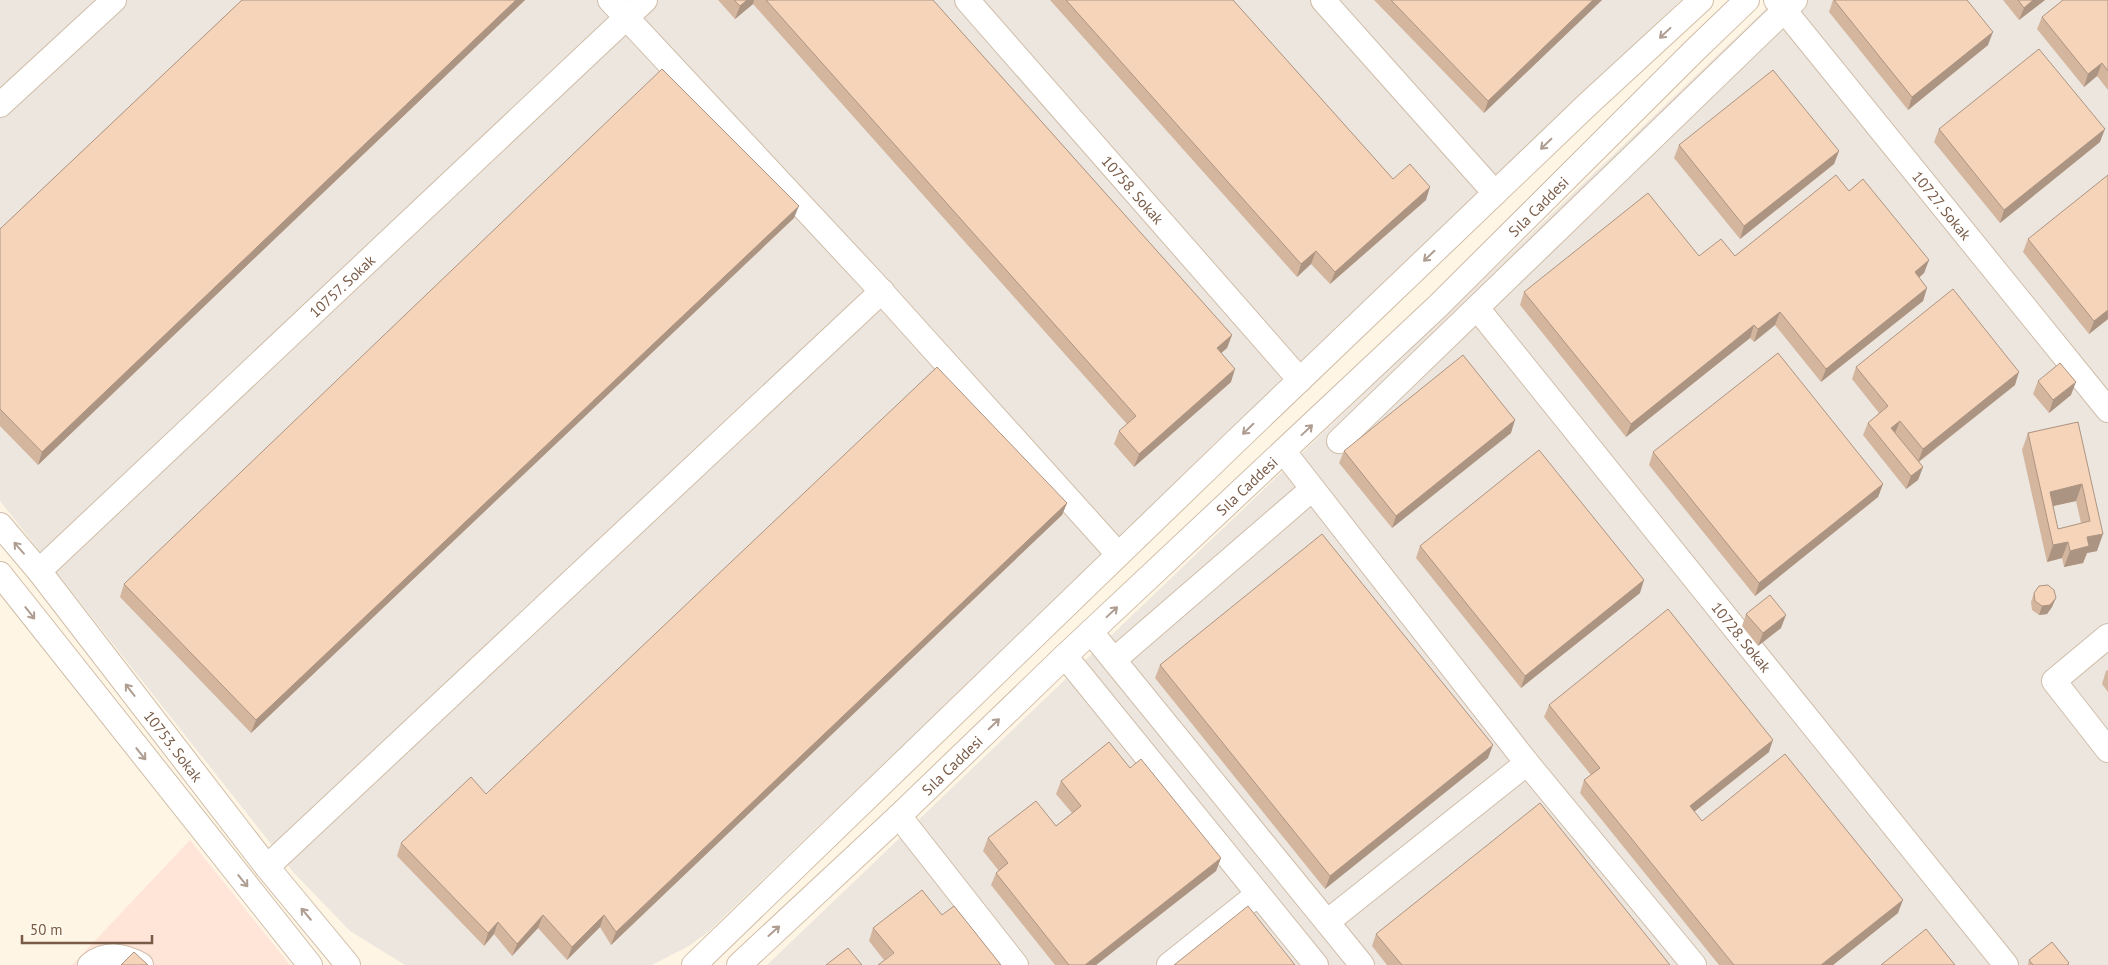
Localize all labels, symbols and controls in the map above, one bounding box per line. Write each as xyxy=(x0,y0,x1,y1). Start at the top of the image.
one-way arrow xyxy=(1659,27,1671,39)
one-way arrow xyxy=(1540,138,1553,150)
street label: 10758. Sokak xyxy=(1098,151,1169,228)
street label: 10727. Sokak xyxy=(1909,167,1976,244)
street label: Sıla Caddesi xyxy=(1504,172,1572,240)
street label: 10757. Sokak xyxy=(305,250,379,321)
one-way arrow xyxy=(1422,250,1435,262)
one-way arrow xyxy=(1242,423,1254,435)
one-way arrow xyxy=(1301,424,1314,436)
street label: Sıla Caddesi xyxy=(1212,452,1281,519)
one-way arrow xyxy=(14,542,25,555)
street label: 10728. Sokak xyxy=(1708,598,1776,676)
one-way arrow xyxy=(25,606,36,619)
one-way arrow xyxy=(1106,606,1119,618)
one-way arrow xyxy=(125,684,136,697)
street label: 10753. Sokak xyxy=(140,706,208,786)
one-way arrow xyxy=(988,719,1000,731)
street label: Sıla Caddesi xyxy=(917,731,986,799)
one-way arrow xyxy=(136,747,147,760)
one-way arrow xyxy=(237,874,248,887)
one-way arrow xyxy=(301,907,312,920)
scale bar xyxy=(22,912,152,944)
text: 50 m xyxy=(30,920,63,939)
one-way arrow xyxy=(767,925,780,937)

